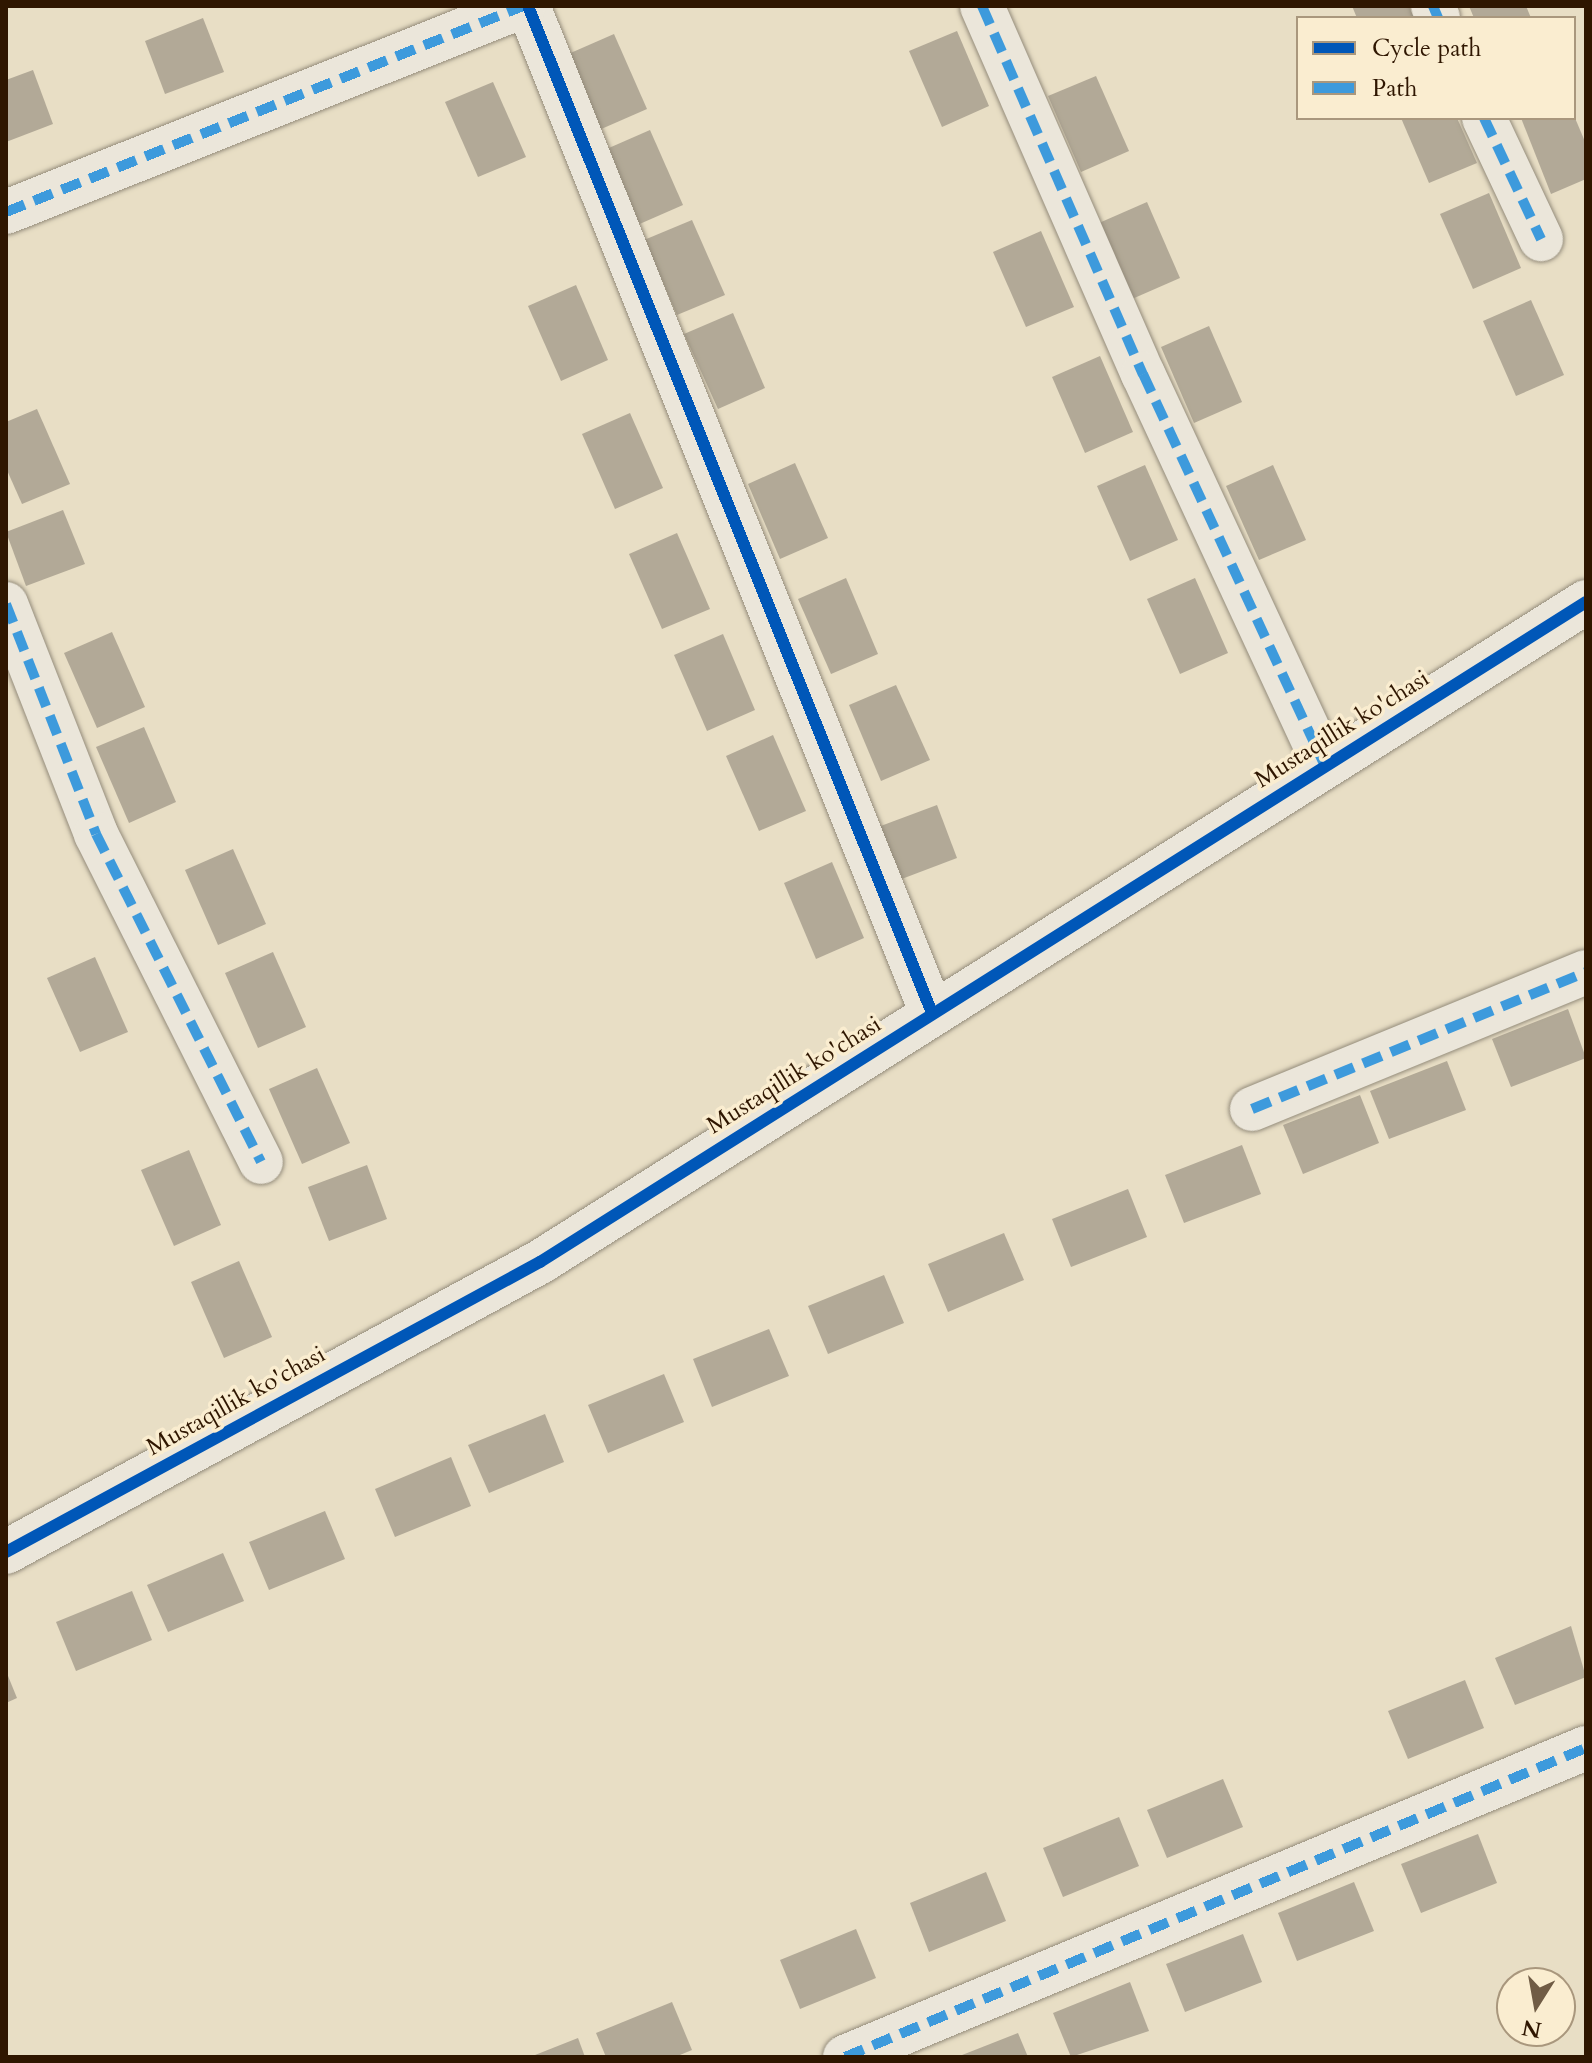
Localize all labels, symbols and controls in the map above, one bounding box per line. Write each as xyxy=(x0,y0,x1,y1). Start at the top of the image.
legend xyxy=(1296,16,1576,120)
text: Cycle path xyxy=(1372,32,1481,65)
text: Path xyxy=(1372,72,1417,105)
street label: Mustaqillik ko'chasi xyxy=(1250,664,1434,794)
street label: Mustaqillik ko'chasi xyxy=(702,1010,886,1140)
street label: Mustaqillik ko'chasi xyxy=(141,1340,331,1462)
north arrow xyxy=(1496,1967,1576,2047)
text: N xyxy=(1520,2012,1544,2045)

